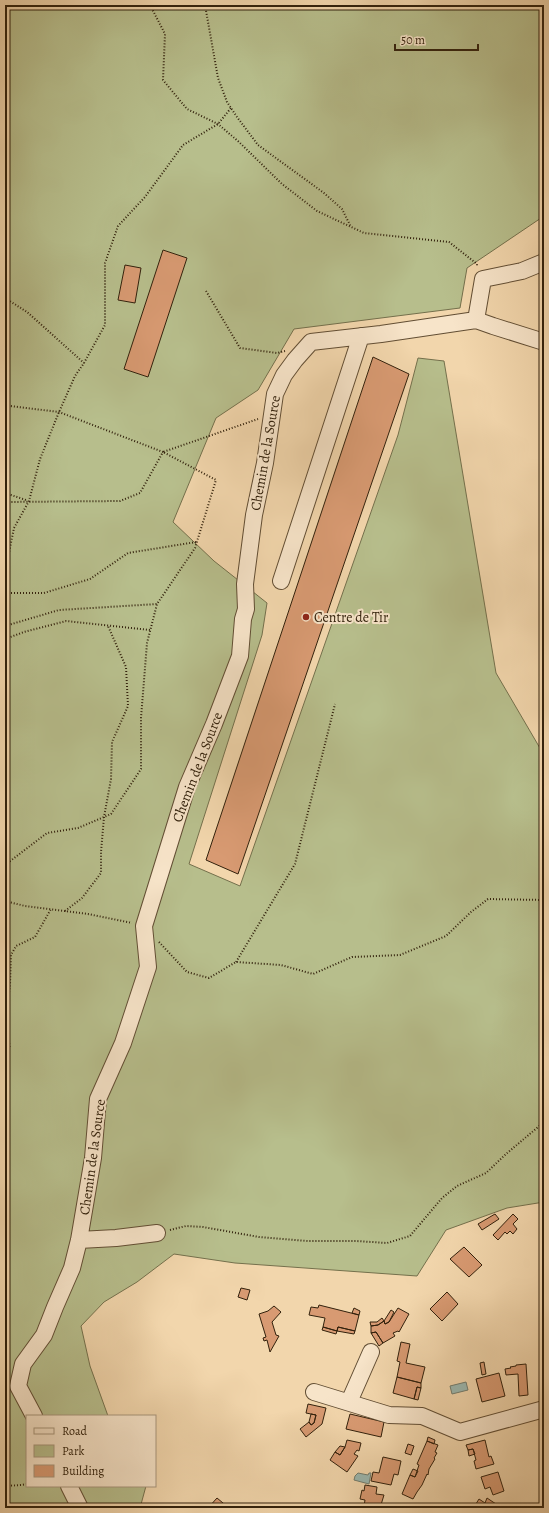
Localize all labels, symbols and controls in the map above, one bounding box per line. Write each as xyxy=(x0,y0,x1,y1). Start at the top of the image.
scale bar xyxy=(395,26,478,52)
text: 50 m xyxy=(401,32,425,48)
street label: Chemin de la Source xyxy=(246,394,285,512)
place label: Centre de Tir xyxy=(314,608,389,627)
marker: Centre de Tir xyxy=(301,612,311,622)
street label: Chemin de la Source xyxy=(168,709,227,825)
street label: Chemin de la Source xyxy=(75,1098,110,1216)
legend xyxy=(26,1415,156,1487)
text: Road xyxy=(62,1423,88,1439)
text: Park xyxy=(62,1443,85,1459)
text: Building xyxy=(62,1463,104,1479)

